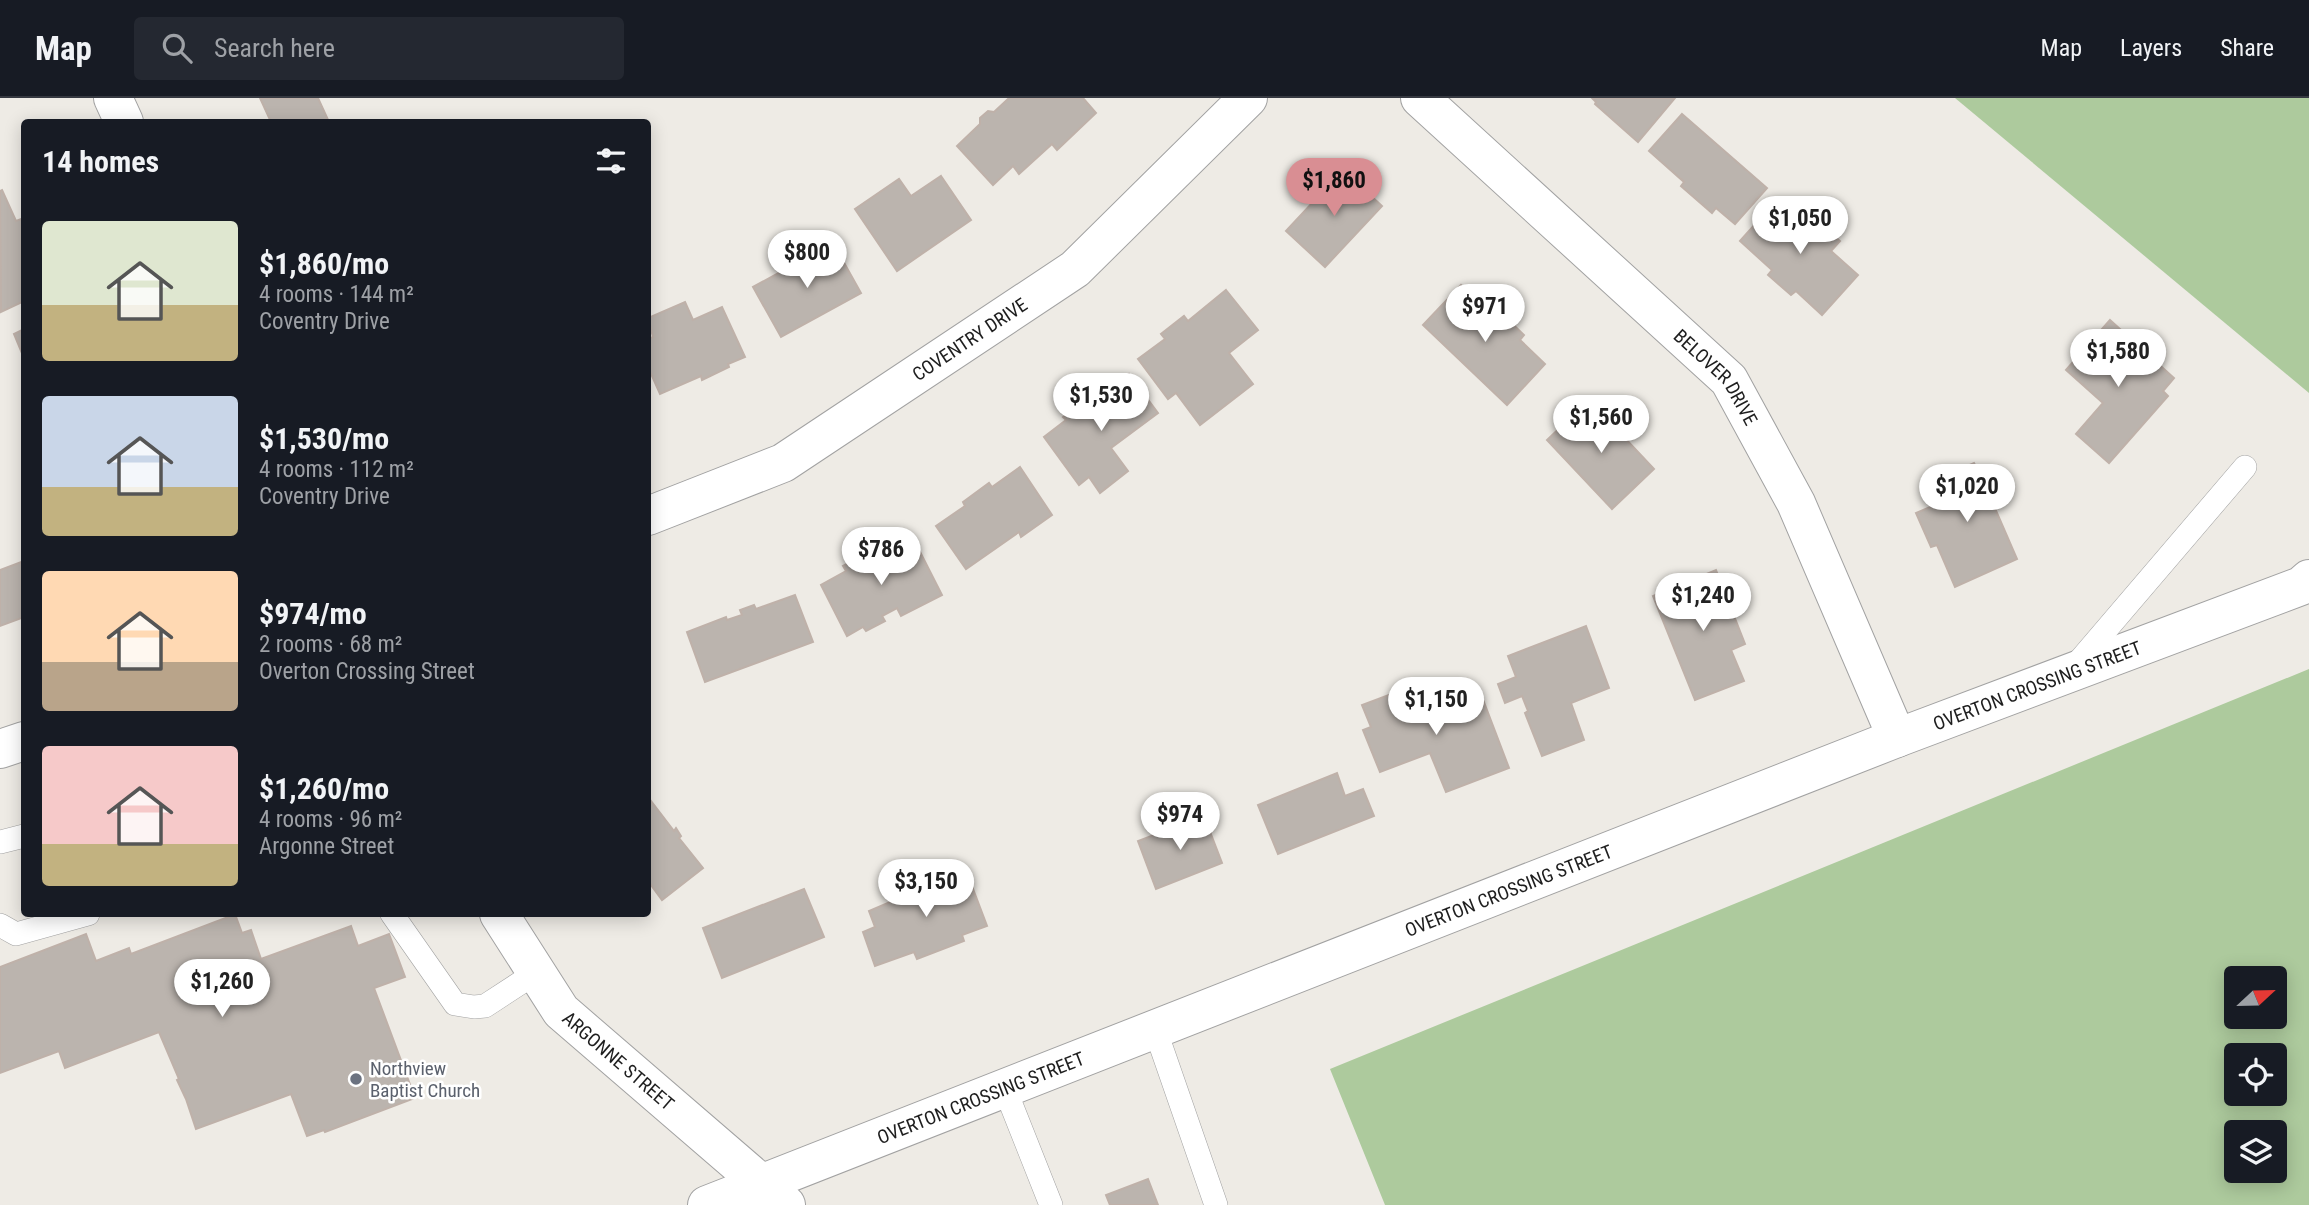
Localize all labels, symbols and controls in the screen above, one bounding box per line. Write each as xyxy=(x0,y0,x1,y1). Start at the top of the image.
search box xyxy=(134,17,624,80)
text: Map xyxy=(35,29,92,68)
icon: search xyxy=(158,29,196,67)
text: Search here xyxy=(214,33,335,63)
text: Map xyxy=(2041,34,2082,62)
text: Layers xyxy=(2120,34,2182,62)
text: Share xyxy=(2220,34,2274,62)
icon: filters xyxy=(592,142,630,180)
text: 14 homes xyxy=(42,144,159,179)
pin: $1,860 xyxy=(1277,158,1391,218)
text: $1,860 xyxy=(1302,167,1366,194)
pin: $1,050 xyxy=(1743,197,1857,256)
text: $1,050 xyxy=(1768,205,1832,232)
pin: $800 xyxy=(766,230,848,290)
text: $800 xyxy=(784,239,830,266)
text: $1,860/mo xyxy=(259,246,389,281)
icon: home xyxy=(98,249,182,333)
text: 4 rooms · 144 m² xyxy=(259,281,414,308)
pin: $971 xyxy=(1444,285,1526,344)
street label: COVENTRY DRIVE xyxy=(908,293,1031,386)
text: $971 xyxy=(1462,293,1508,320)
text: Coventry Drive xyxy=(259,308,390,335)
street label: BELOVER DRIVE xyxy=(1669,324,1763,429)
pin: $1,580 xyxy=(2061,330,2175,389)
text: $1,580 xyxy=(2086,338,2150,365)
pin: $1,530 xyxy=(1044,374,1158,433)
text: $1,530 xyxy=(1069,382,1133,409)
pin: $1,560 xyxy=(1544,396,1658,455)
text: $1,560 xyxy=(1569,404,1633,431)
text: $1,530/mo xyxy=(259,421,389,456)
icon: home xyxy=(98,424,182,508)
text: 4 rooms · 112 m² xyxy=(259,456,414,483)
pin: $1,020 xyxy=(1910,464,2024,524)
text: $1,020 xyxy=(1935,473,1999,500)
text: Coventry Drive xyxy=(259,483,390,510)
pin: $786 xyxy=(840,528,922,587)
text: $786 xyxy=(858,536,904,563)
pin: $1,240 xyxy=(1646,574,1760,633)
text: $1,240 xyxy=(1671,582,1735,609)
text: $974/mo xyxy=(259,596,367,631)
icon: home xyxy=(98,599,182,683)
text: 2 rooms · 68 m² xyxy=(259,631,402,658)
street label: OVERTON CROSSING STREET xyxy=(1930,636,2145,735)
text: Overton Crossing Street xyxy=(259,658,475,685)
pin: $1,150 xyxy=(1379,678,1493,737)
text: $1,150 xyxy=(1404,686,1468,713)
text: $1,260/mo xyxy=(259,771,389,806)
icon: home xyxy=(98,774,182,858)
pin: $974 xyxy=(1139,792,1221,852)
text: $974 xyxy=(1157,801,1203,828)
text: 4 rooms · 96 m² xyxy=(259,806,402,833)
text: Argonne Street xyxy=(259,833,394,860)
street label: OVERTON CROSSING STREET xyxy=(1401,839,1616,942)
pin: $3,150 xyxy=(869,860,983,919)
text: $3,150 xyxy=(894,868,958,895)
pin: $1,260 xyxy=(165,960,279,1019)
north arrow xyxy=(2224,966,2287,1029)
map controls xyxy=(2224,966,2287,1183)
text: $1,260 xyxy=(190,968,254,995)
street label: ARGONNE STREET xyxy=(558,1006,679,1115)
button: locate xyxy=(2224,1043,2287,1106)
street label: OVERTON CROSSING STREET xyxy=(874,1047,1088,1149)
place label: Northview Baptist Church xyxy=(370,1057,480,1102)
marker: Northview Baptist Church xyxy=(348,1071,364,1087)
button: layers xyxy=(2224,1120,2287,1183)

